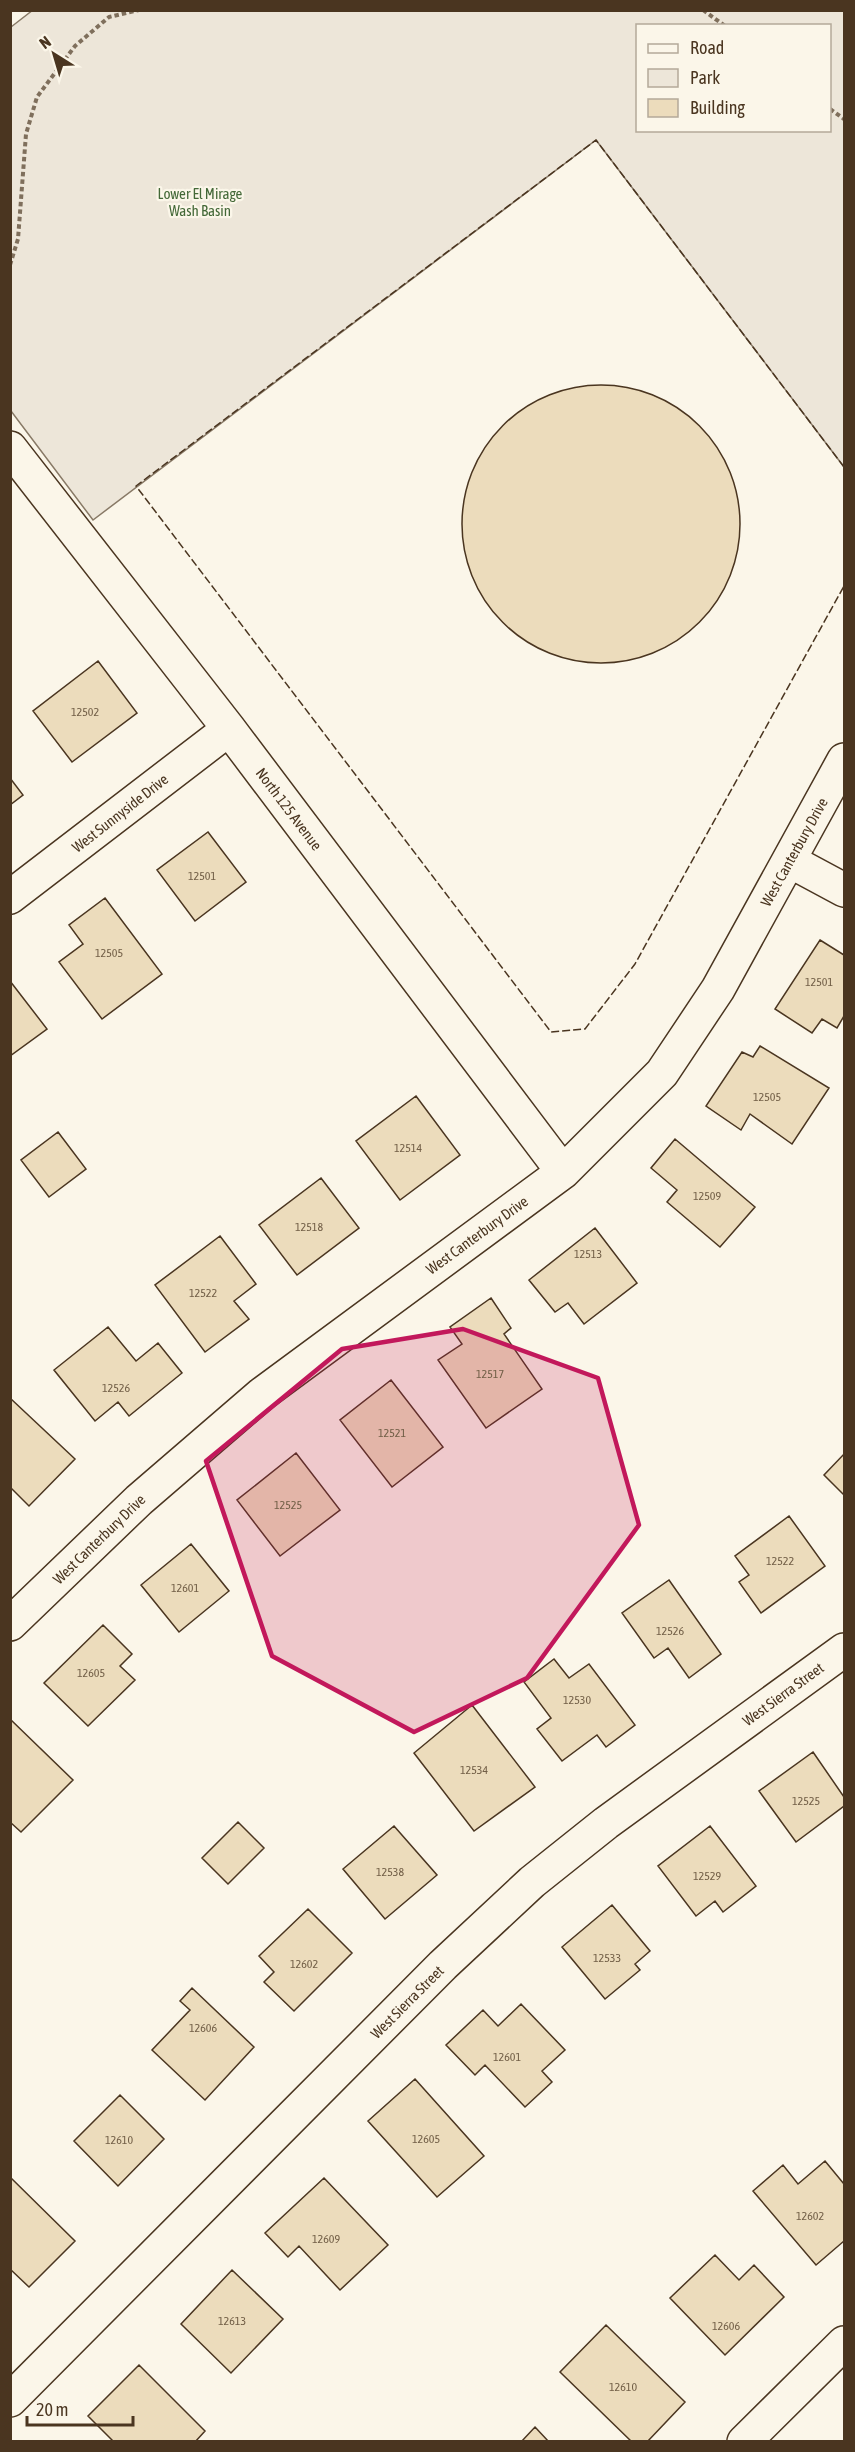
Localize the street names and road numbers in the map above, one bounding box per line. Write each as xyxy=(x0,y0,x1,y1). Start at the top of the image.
street label: North 125 Avenue xyxy=(253,765,326,854)
street label: West Sunnyside Drive xyxy=(69,770,171,856)
street label: West Canterbury Drive xyxy=(757,795,831,909)
street label: West Canterbury Drive xyxy=(423,1192,531,1278)
street label: West Canterbury Drive xyxy=(49,1491,149,1587)
street label: West Sierra Street xyxy=(739,1659,827,1729)
street label: West Sierra Street xyxy=(367,1962,447,2042)

